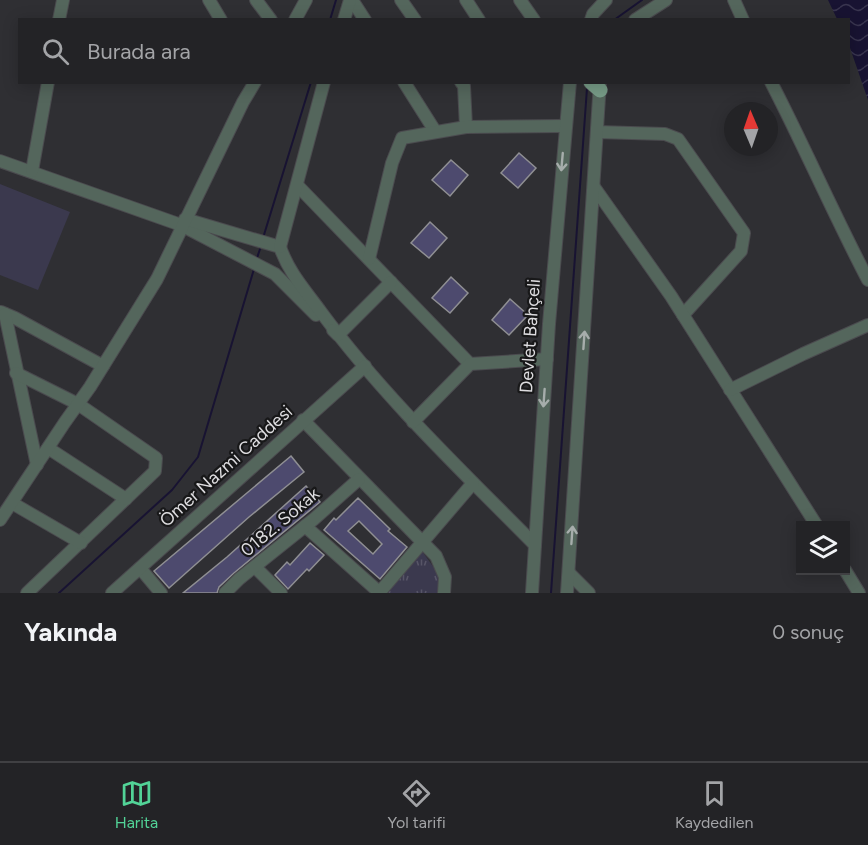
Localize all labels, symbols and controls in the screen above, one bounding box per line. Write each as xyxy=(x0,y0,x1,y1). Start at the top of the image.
search box xyxy=(18,18,850,84)
icon: search xyxy=(39,35,72,68)
text: Burada ara xyxy=(87,38,191,65)
north arrow xyxy=(724,102,778,156)
one-way arrow xyxy=(556,151,567,171)
street label: Devlet Bahçeli xyxy=(515,278,545,394)
one-way arrow xyxy=(579,331,590,351)
one-way arrow xyxy=(538,387,549,407)
street label: Ömer Nazmi Caddesi xyxy=(155,401,297,531)
street label: 0182. Sokak xyxy=(236,482,324,561)
map controls xyxy=(796,521,850,575)
button: layers xyxy=(796,521,850,575)
one-way arrow xyxy=(566,525,577,545)
text: Yakında xyxy=(24,616,117,648)
text: 0 sonuç xyxy=(772,620,844,644)
tab: Harita xyxy=(115,777,158,832)
tab: Yol tarifi xyxy=(387,777,446,832)
tab: Kaydedilen xyxy=(675,777,753,832)

